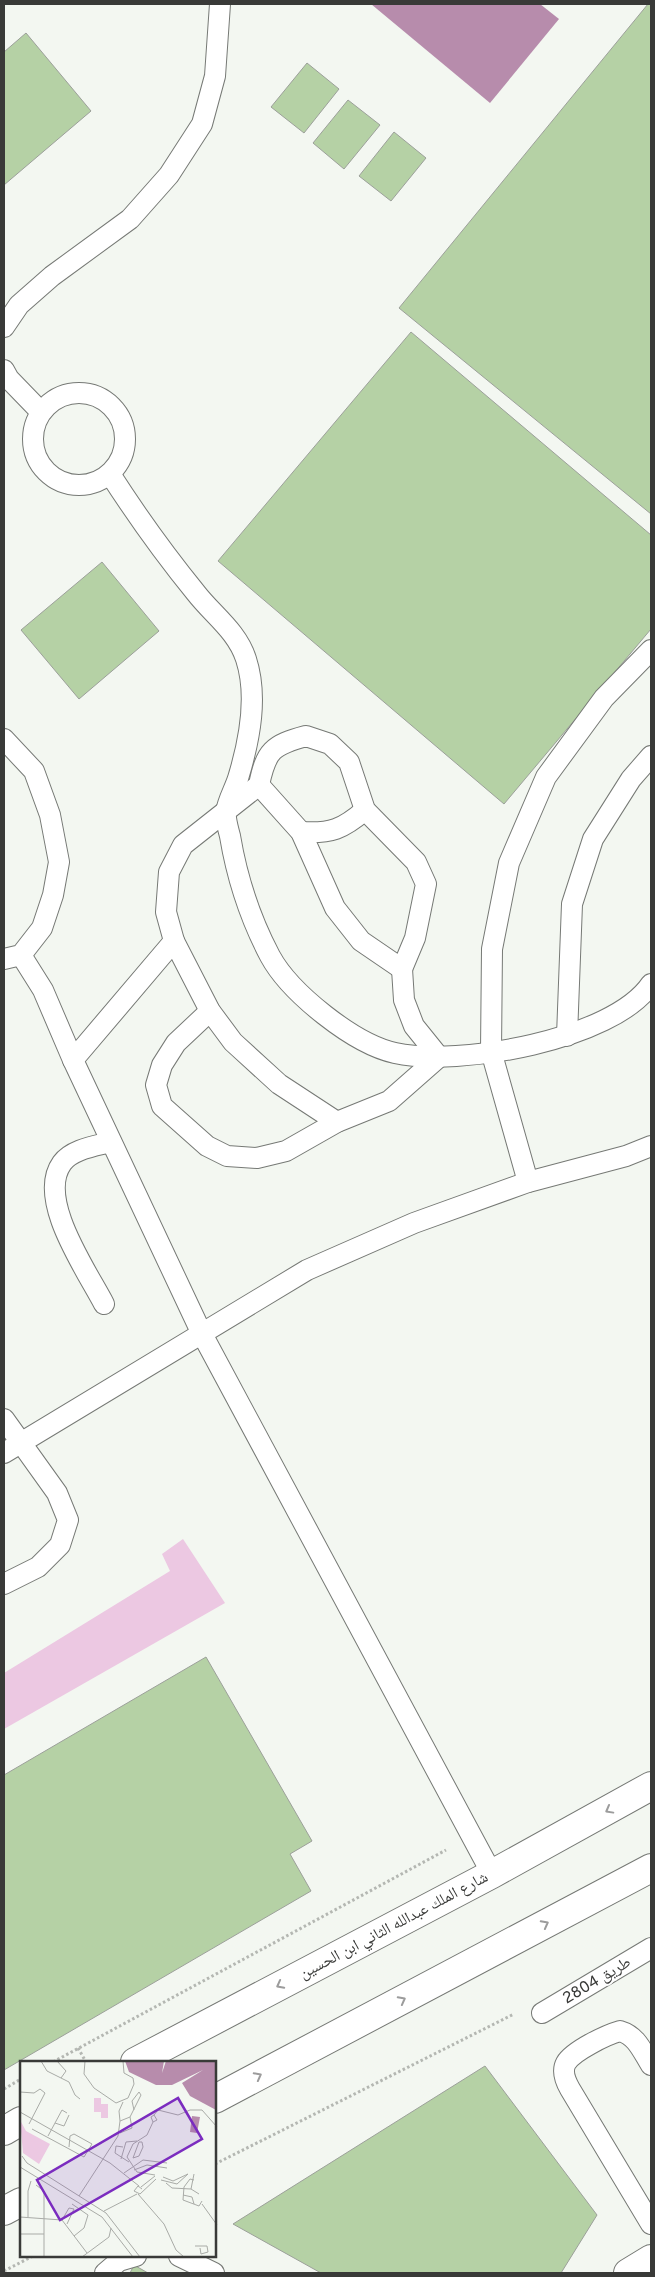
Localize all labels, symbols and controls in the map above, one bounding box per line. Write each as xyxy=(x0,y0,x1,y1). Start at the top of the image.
one-way arrow xyxy=(605,1803,614,1813)
street label: شارع الملك عبدالله الثاني ابن الحسين xyxy=(296,1868,492,1985)
one-way arrow xyxy=(540,1920,549,1930)
street label: طريق 2804 xyxy=(559,1953,635,2009)
one-way arrow xyxy=(277,1979,286,1989)
one-way arrow xyxy=(396,1996,405,2006)
inset map xyxy=(20,2061,216,2257)
one-way arrow xyxy=(253,2072,262,2082)

